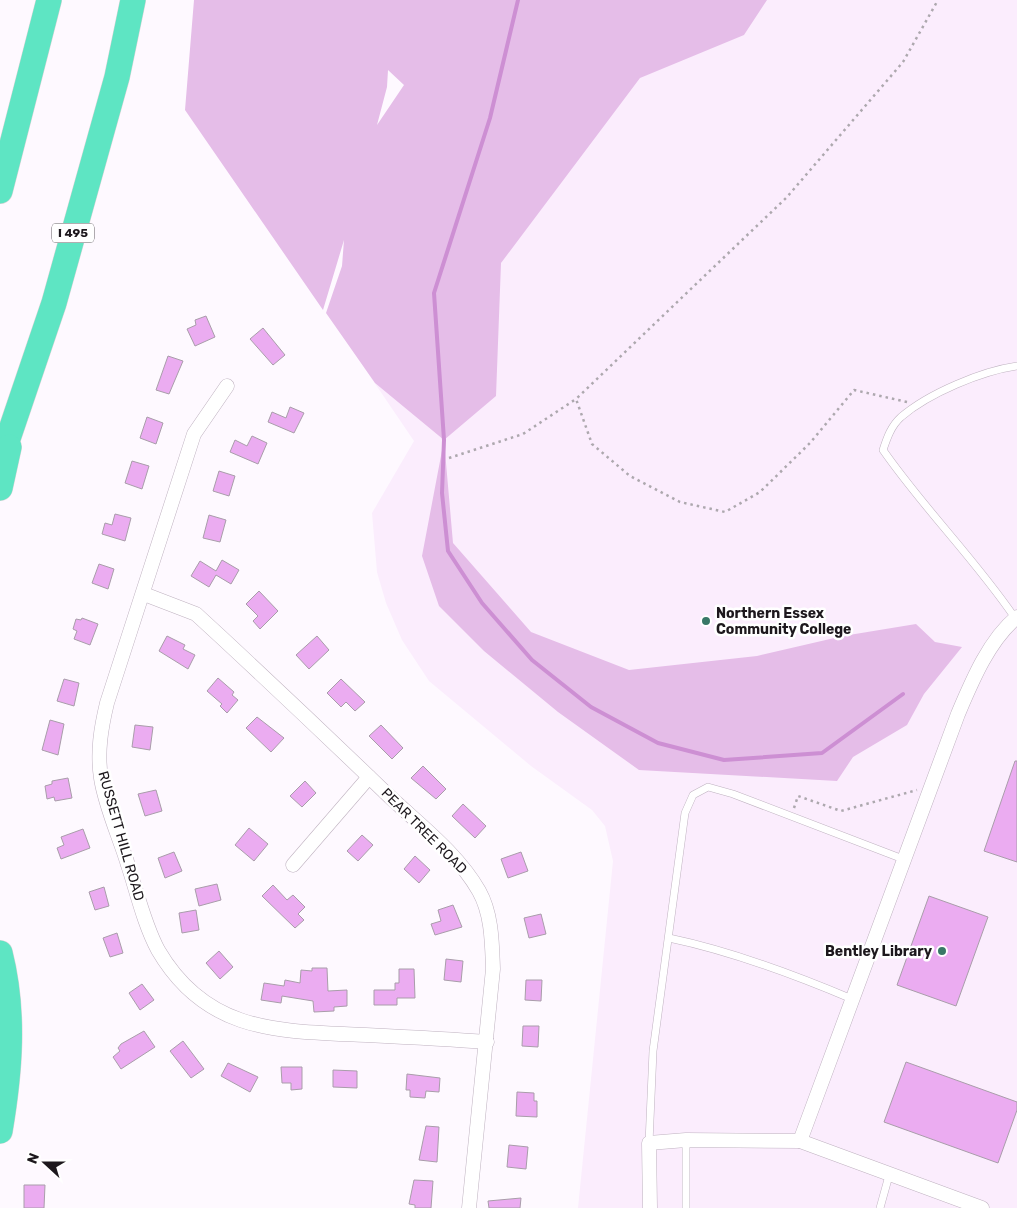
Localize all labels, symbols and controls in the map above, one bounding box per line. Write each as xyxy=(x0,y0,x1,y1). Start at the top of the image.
road number: I 495 xyxy=(52,224,94,242)
place label: Northern Essex Community College xyxy=(716,605,851,638)
marker: Northern Essex Community College xyxy=(700,615,712,627)
street label: RUSSETT HILL ROAD xyxy=(94,769,148,903)
street label: PEAR TREE ROAD xyxy=(378,785,470,877)
place label: Bentley Library xyxy=(825,943,933,960)
marker: Bentley Library xyxy=(936,945,948,957)
north arrow xyxy=(20,1138,70,1188)
text: N xyxy=(24,1151,43,1166)

